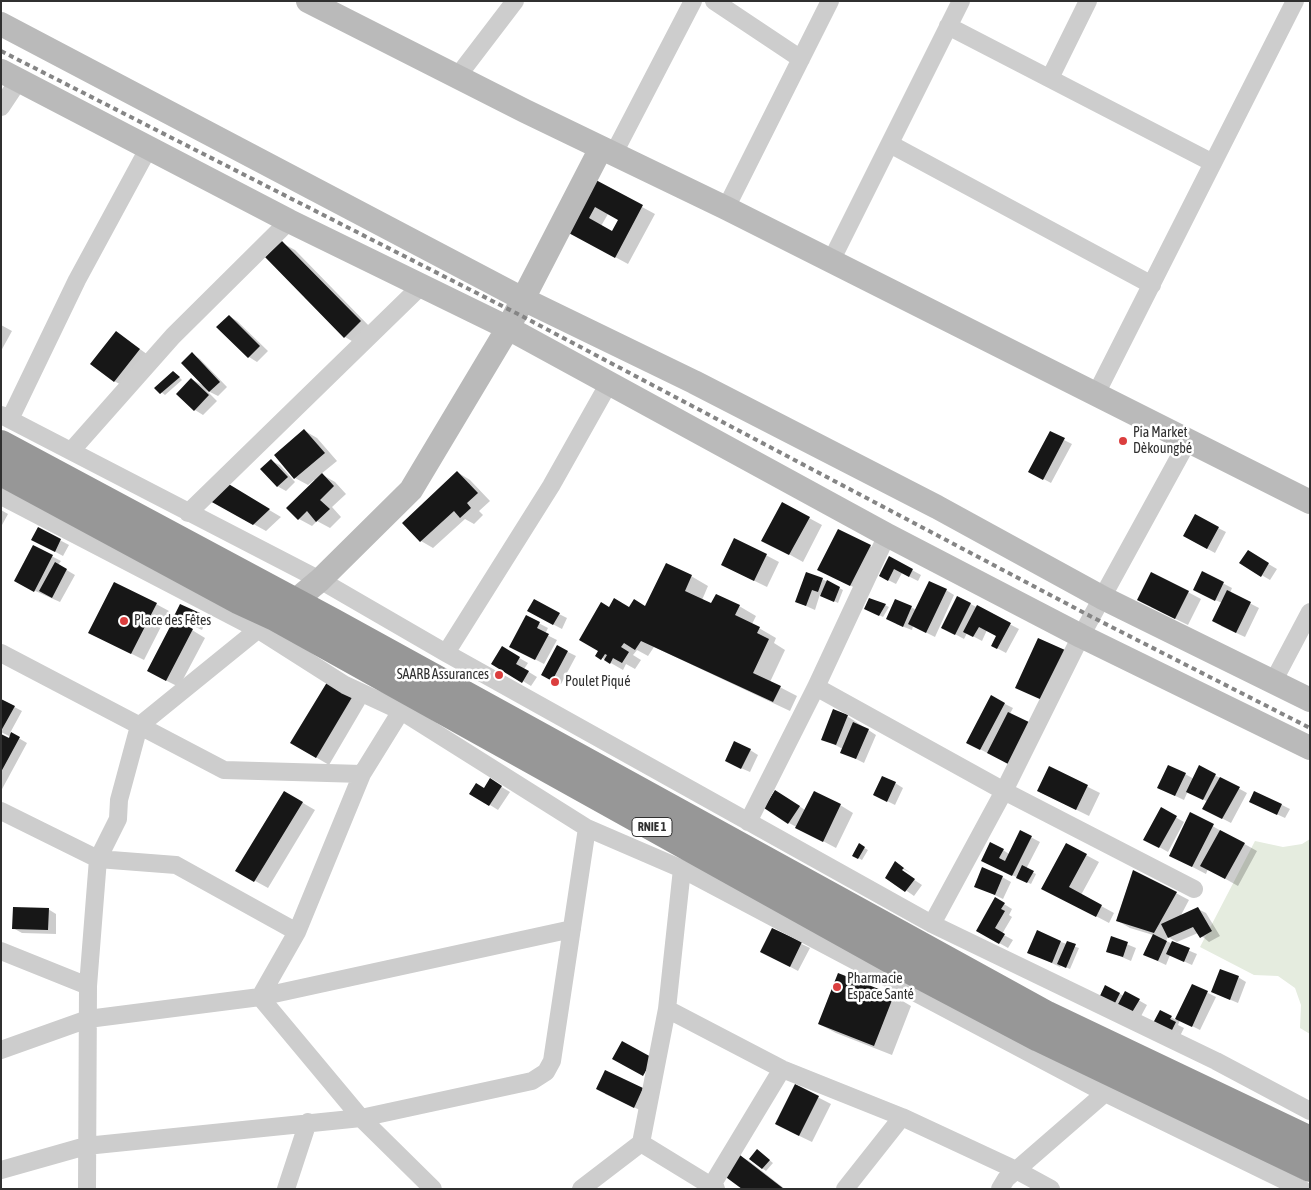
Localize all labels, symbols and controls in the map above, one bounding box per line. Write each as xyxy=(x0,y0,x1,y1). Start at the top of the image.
place label: Pia Market Dèkoungbé xyxy=(1133,425,1192,458)
marker: Pia Market Dèkoungbé xyxy=(1117,435,1129,447)
place label: Place des Fêtes xyxy=(134,613,211,629)
marker: Place des Fêtes xyxy=(118,615,130,627)
place label: SAARB Assurances xyxy=(397,667,489,683)
marker: SAARB Assurances xyxy=(493,669,505,681)
place label: Poulet Piqué xyxy=(565,674,630,690)
marker: Poulet Piqué xyxy=(549,676,561,688)
road number: RNIE 1 xyxy=(632,818,672,836)
place label: Pharmacie Espace Santé xyxy=(847,971,914,1004)
marker: Pharmacie Espace Santé xyxy=(831,981,843,993)

